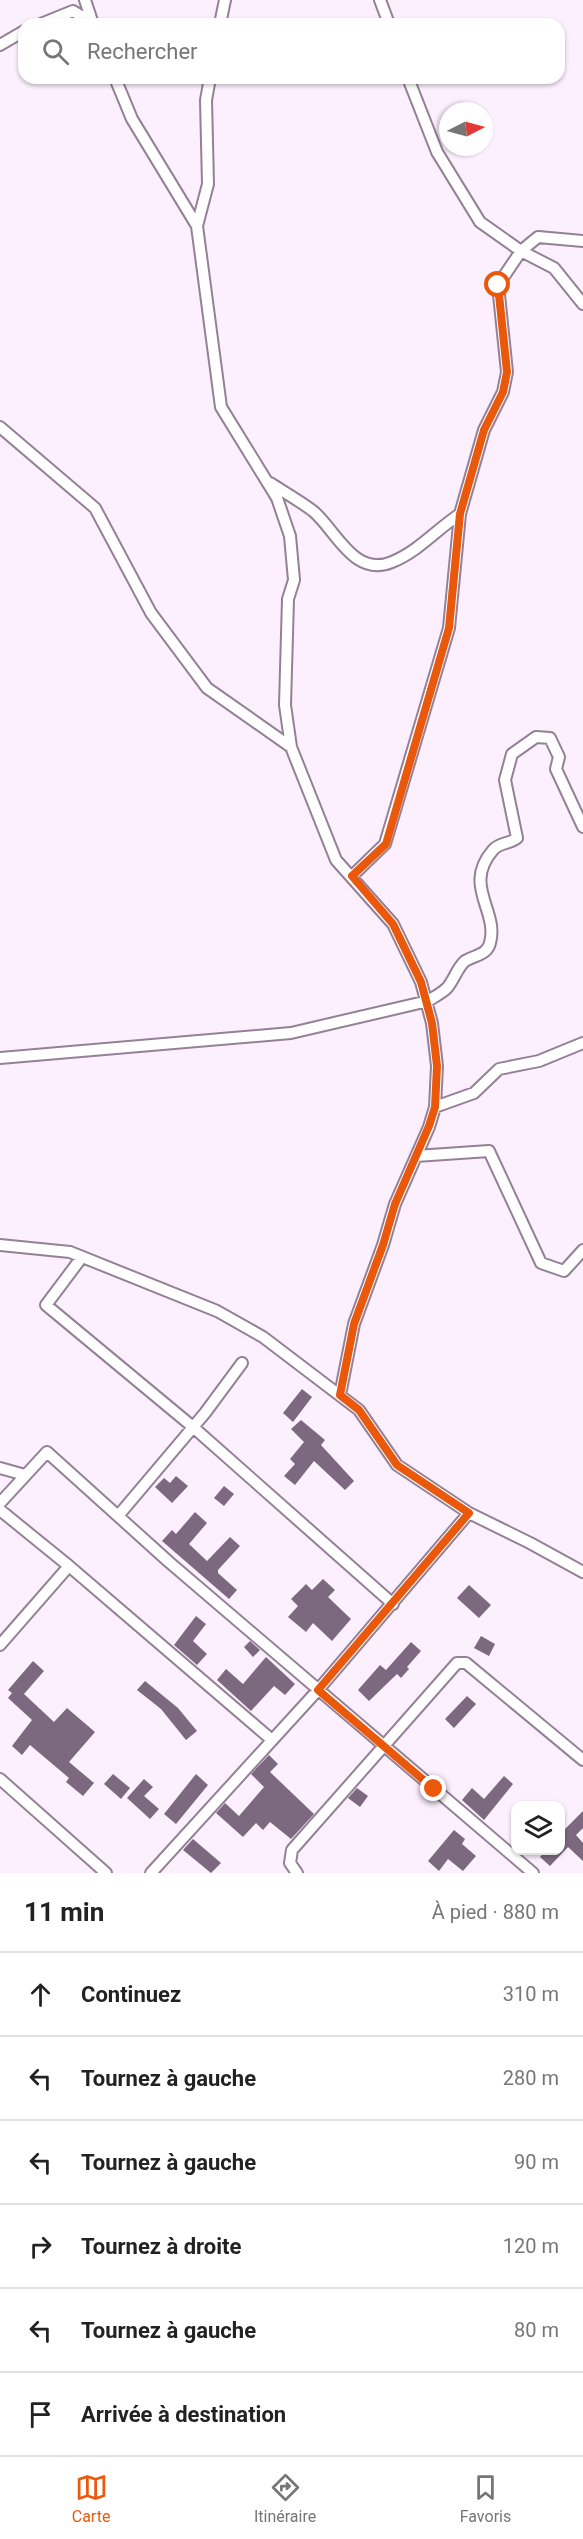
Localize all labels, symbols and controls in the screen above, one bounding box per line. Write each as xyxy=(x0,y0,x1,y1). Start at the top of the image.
search box xyxy=(18,18,565,84)
icon: search xyxy=(39,35,72,68)
text: Rechercher xyxy=(87,39,198,64)
north arrow xyxy=(439,102,493,156)
route start xyxy=(484,271,510,297)
route end xyxy=(420,1775,446,1801)
map controls xyxy=(511,1801,565,1855)
button: layers xyxy=(511,1801,565,1855)
text: 11 min xyxy=(24,1897,104,1927)
text: À pied · 880 m xyxy=(432,1900,559,1924)
icon: ahead xyxy=(24,1978,57,2011)
text: Continuez xyxy=(81,1982,181,2007)
text: 310 m xyxy=(503,1982,559,2006)
icon: left xyxy=(24,2062,57,2095)
text: Tournez à gauche xyxy=(81,2066,256,2091)
text: 280 m xyxy=(503,2066,559,2090)
icon: left xyxy=(24,2146,57,2179)
text: Tournez à gauche xyxy=(81,2150,256,2175)
text: 90 m xyxy=(514,2150,559,2174)
icon: right xyxy=(24,2230,57,2263)
text: Tournez à droite xyxy=(81,2234,241,2259)
text: 120 m xyxy=(503,2234,559,2258)
icon: left xyxy=(24,2314,57,2347)
text: Tournez à gauche xyxy=(81,2318,256,2343)
text: 80 m xyxy=(514,2318,559,2342)
icon: arrive xyxy=(24,2398,57,2431)
text: Arrivée à destination xyxy=(81,2402,286,2427)
tab: Carte xyxy=(72,2471,110,2526)
tab: Itinéraire xyxy=(254,2471,316,2526)
tab: Favoris xyxy=(460,2471,511,2526)

